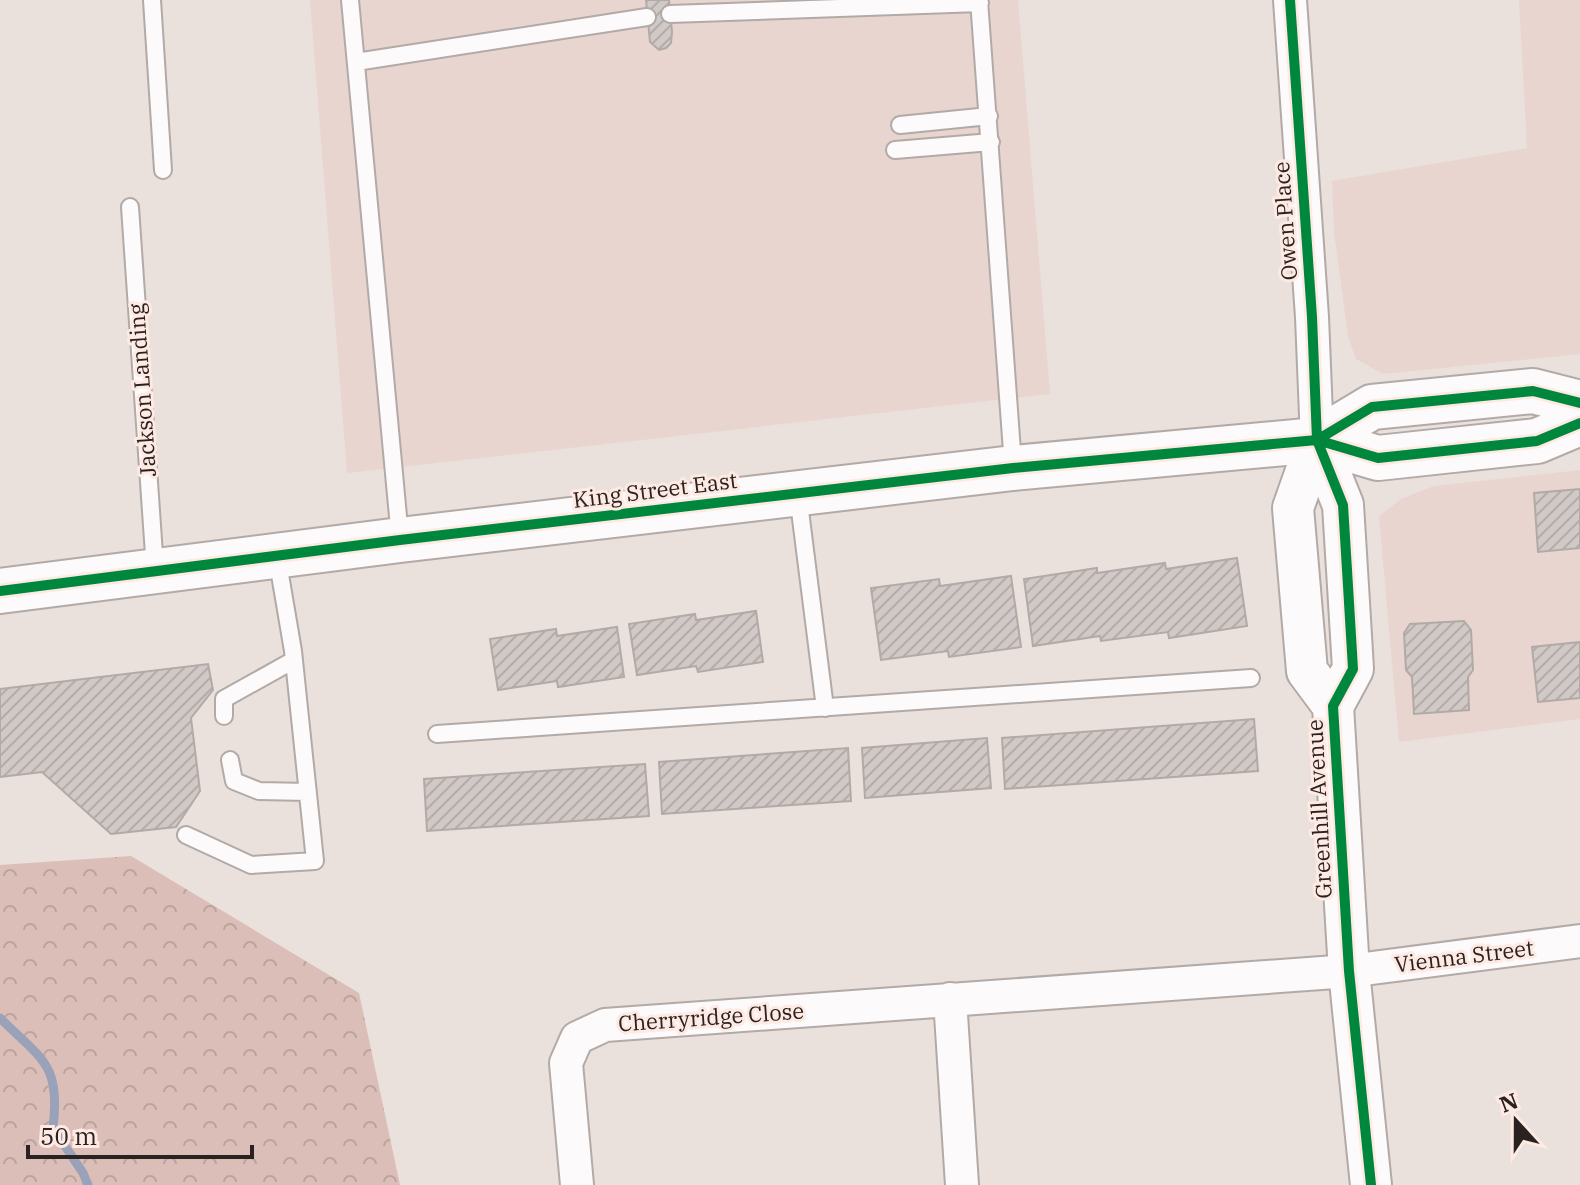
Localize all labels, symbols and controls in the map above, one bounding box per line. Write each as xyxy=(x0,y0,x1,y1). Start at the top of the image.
street label: Owen Place xyxy=(1266,161,1303,281)
street label: Jackson Landing xyxy=(121,302,162,478)
street label: King Street East xyxy=(571,465,739,514)
street label: Greenhill Avenue xyxy=(1299,719,1338,899)
street label: Vienna Street xyxy=(1393,933,1535,978)
street label: Cherryridge Close xyxy=(617,996,805,1037)
north arrow xyxy=(1476,1081,1556,1161)
text: N xyxy=(1495,1085,1522,1119)
scale bar xyxy=(28,1109,252,1159)
text: 50 m xyxy=(40,1120,97,1152)

